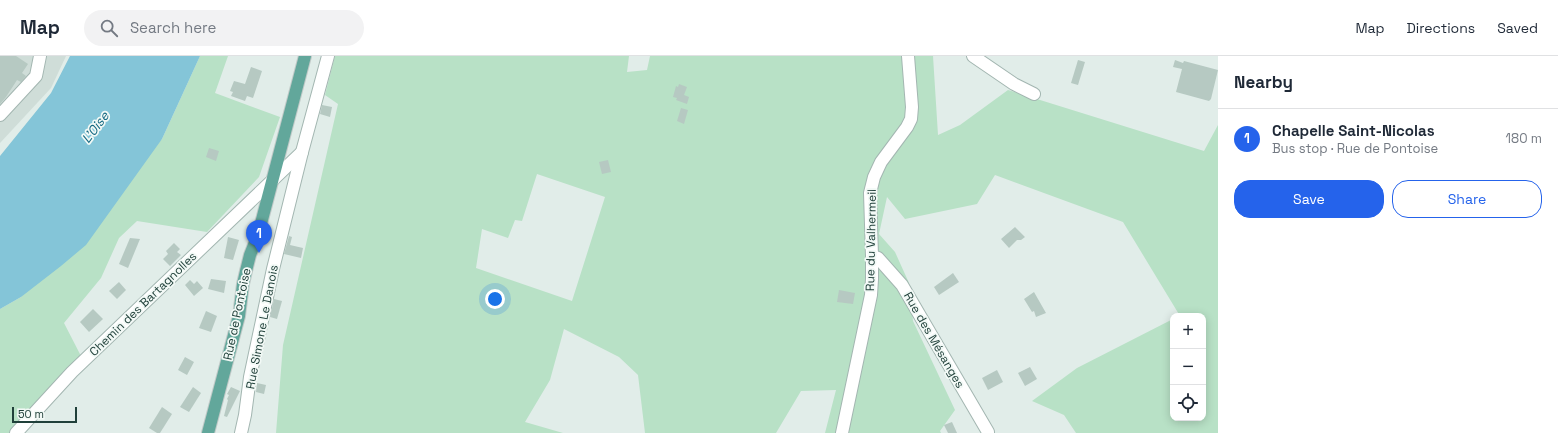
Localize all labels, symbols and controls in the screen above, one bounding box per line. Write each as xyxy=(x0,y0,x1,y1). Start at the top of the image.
search box xyxy=(84,10,364,46)
text: Map xyxy=(20,15,60,40)
icon: search xyxy=(98,17,120,39)
text: Search here xyxy=(130,18,216,37)
text: Map xyxy=(1355,19,1385,37)
text: Directions xyxy=(1407,19,1475,37)
text: Saved xyxy=(1497,19,1538,37)
text: Nearby xyxy=(1234,71,1293,93)
water label: L'Oise xyxy=(78,107,114,147)
text: Chapelle Saint-Nicolas xyxy=(1272,121,1435,140)
text: 1 xyxy=(1244,130,1250,147)
text: 180 m xyxy=(1506,130,1542,147)
text: Bus stop · Rue de Pontoise xyxy=(1272,140,1438,157)
button: Save xyxy=(1234,180,1384,218)
button: Share xyxy=(1392,180,1542,218)
street label: Rue du Valhermeil xyxy=(862,189,880,291)
pin: 1 xyxy=(246,220,272,253)
street label: Chemin des Bartagnolles xyxy=(86,248,200,360)
street label: Rue Simone Le Danois xyxy=(242,264,282,390)
street label: Rue de Pontoise xyxy=(219,266,255,362)
your location xyxy=(485,289,505,309)
street label: Rue des Mésanges xyxy=(900,289,968,391)
map controls xyxy=(1170,313,1206,421)
button: + xyxy=(1170,313,1206,349)
button: − xyxy=(1170,349,1206,385)
button: locate xyxy=(1170,385,1206,421)
scale bar xyxy=(12,405,77,424)
text: 50 m xyxy=(18,407,44,421)

